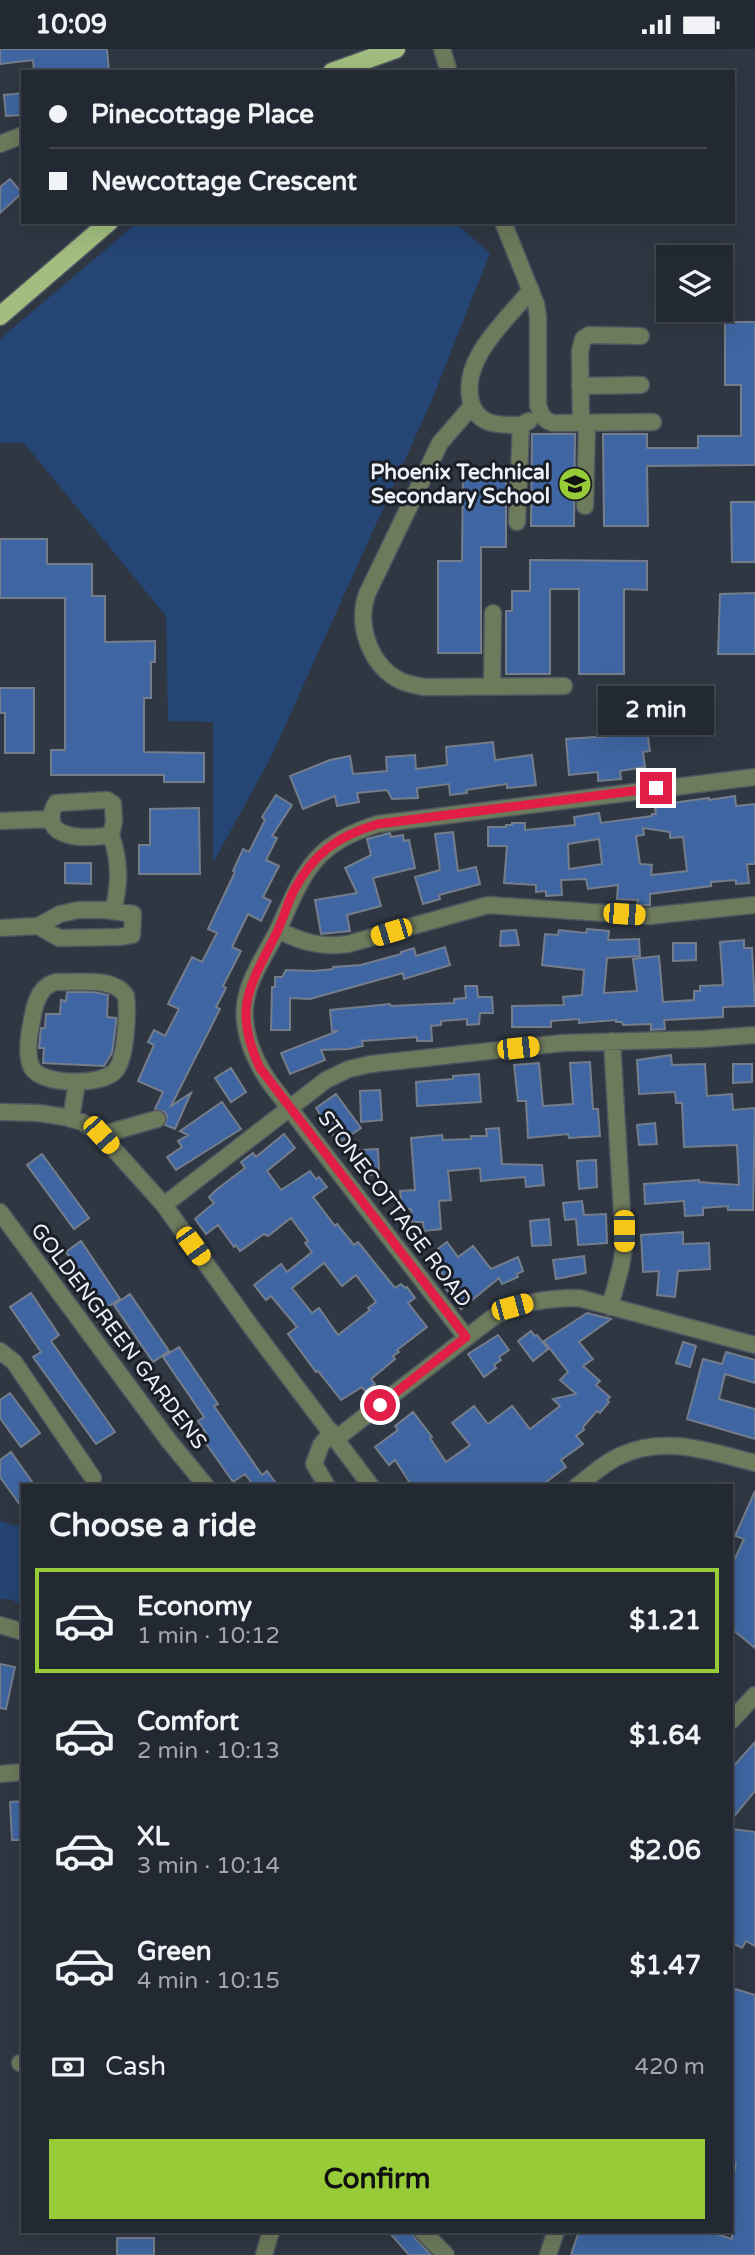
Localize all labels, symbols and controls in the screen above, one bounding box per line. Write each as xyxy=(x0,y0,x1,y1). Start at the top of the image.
text: 10:09 xyxy=(35,9,107,40)
text: Pinecottage Place xyxy=(91,99,314,130)
text: Newcottage Crescent xyxy=(91,166,357,197)
map controls xyxy=(656,245,733,322)
button: layers xyxy=(656,245,733,322)
place label: Phoenix Technical Secondary School xyxy=(370,460,550,509)
school or university icon: Phoenix Technical Secondary School xyxy=(556,465,594,503)
callout: 2 min xyxy=(598,687,714,735)
text: 2 min xyxy=(625,696,687,724)
route end xyxy=(640,772,672,804)
car xyxy=(603,902,646,926)
car xyxy=(368,916,415,948)
car xyxy=(497,1035,540,1061)
street label: STONECOTTAGE ROAD xyxy=(312,1106,477,1313)
car xyxy=(80,1112,123,1158)
car xyxy=(614,1210,635,1252)
street label: GOLDENGREEN GARDENS xyxy=(25,1218,212,1454)
car xyxy=(173,1223,214,1269)
car xyxy=(489,1291,536,1323)
route start xyxy=(364,1389,396,1421)
text: Choose a ride xyxy=(49,1507,256,1545)
icon: car xyxy=(53,1589,116,1652)
text: Economy xyxy=(137,1591,252,1622)
text: $1.21 xyxy=(629,1605,701,1636)
text: 1 min · 10:12 xyxy=(137,1622,280,1650)
icon: car xyxy=(53,1704,116,1767)
text: Comfort xyxy=(137,1706,239,1737)
text: $1.64 xyxy=(629,1720,701,1751)
text: 2 min · 10:13 xyxy=(137,1737,280,1765)
icon: car xyxy=(53,1819,116,1882)
text: XL xyxy=(137,1821,169,1852)
text: $2.06 xyxy=(629,1835,701,1866)
text: 3 min · 10:14 xyxy=(137,1852,280,1880)
icon: car xyxy=(53,1934,116,1997)
text: Green xyxy=(137,1936,212,1967)
text: $1.47 xyxy=(630,1950,701,1981)
text: 4 min · 10:15 xyxy=(137,1967,280,1995)
icon: cash xyxy=(49,2048,87,2086)
text: Cash xyxy=(105,2051,166,2082)
text: 420 m xyxy=(635,2053,705,2081)
button: Confirm xyxy=(49,2139,705,2219)

